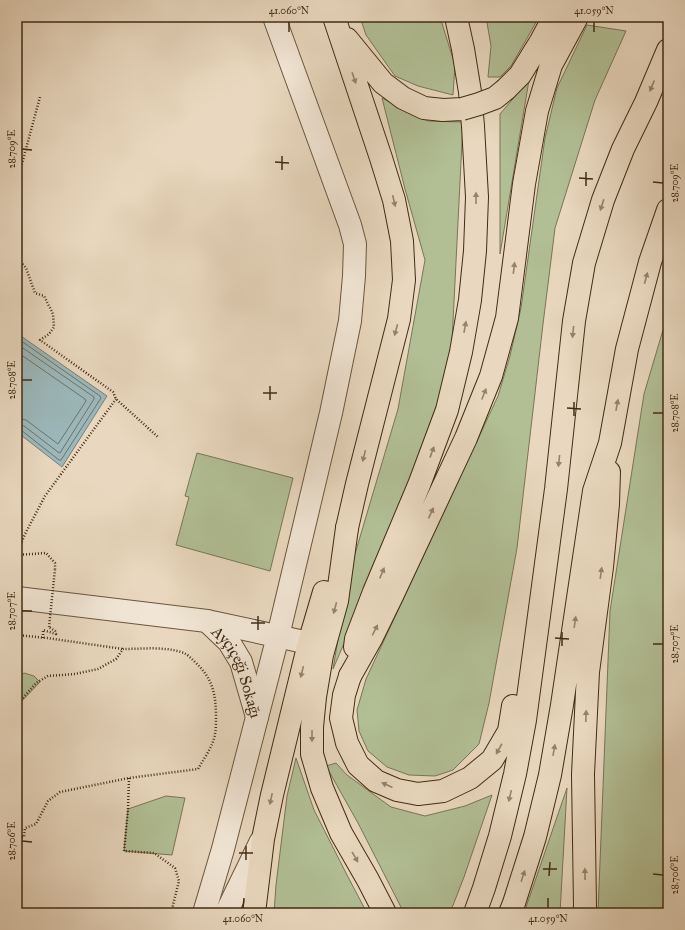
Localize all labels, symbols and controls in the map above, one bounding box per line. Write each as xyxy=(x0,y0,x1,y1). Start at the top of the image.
text: 41.060°N xyxy=(269,5,310,17)
text: 41.059°N xyxy=(574,5,614,17)
one-way arrow xyxy=(352,72,358,84)
one-way arrow xyxy=(649,80,655,92)
text: 28.709°E xyxy=(6,129,18,169)
text: 28.709°E xyxy=(669,163,681,203)
one-way arrow xyxy=(473,191,479,204)
one-way arrow xyxy=(391,195,397,207)
one-way arrow xyxy=(599,200,605,212)
one-way arrow xyxy=(511,262,517,274)
one-way arrow xyxy=(643,272,649,284)
one-way arrow xyxy=(462,321,468,333)
one-way arrow xyxy=(393,324,399,336)
one-way arrow xyxy=(569,326,576,338)
text: 28.708°E xyxy=(6,361,18,399)
one-way arrow xyxy=(481,387,487,399)
text: 28.708°E xyxy=(669,394,681,432)
one-way arrow xyxy=(614,399,620,411)
one-way arrow xyxy=(429,446,435,458)
one-way arrow xyxy=(360,450,366,462)
one-way arrow xyxy=(556,455,562,467)
one-way arrow xyxy=(428,507,434,518)
one-way arrow xyxy=(379,567,385,578)
one-way arrow xyxy=(598,567,604,579)
text: 28.707°E xyxy=(6,591,18,631)
one-way arrow xyxy=(332,603,338,615)
one-way arrow xyxy=(572,616,578,628)
street label: Ayçiçeği Sokağı xyxy=(207,621,266,721)
one-way arrow xyxy=(372,624,379,636)
text: 28.707°E xyxy=(669,624,681,664)
one-way arrow xyxy=(298,666,304,679)
one-way arrow xyxy=(582,710,589,722)
one-way arrow xyxy=(309,730,315,743)
one-way arrow xyxy=(495,743,502,755)
one-way arrow xyxy=(552,744,558,756)
one-way arrow xyxy=(381,782,392,788)
one-way arrow xyxy=(507,790,513,802)
one-way arrow xyxy=(268,793,274,805)
text: 28.706°E xyxy=(6,822,18,860)
one-way arrow xyxy=(351,851,358,863)
text: 28.706°E xyxy=(669,856,681,894)
one-way arrow xyxy=(582,867,588,880)
one-way arrow xyxy=(520,870,526,882)
text: 41.060°N xyxy=(223,913,264,925)
text: 41.059°N xyxy=(528,913,568,925)

